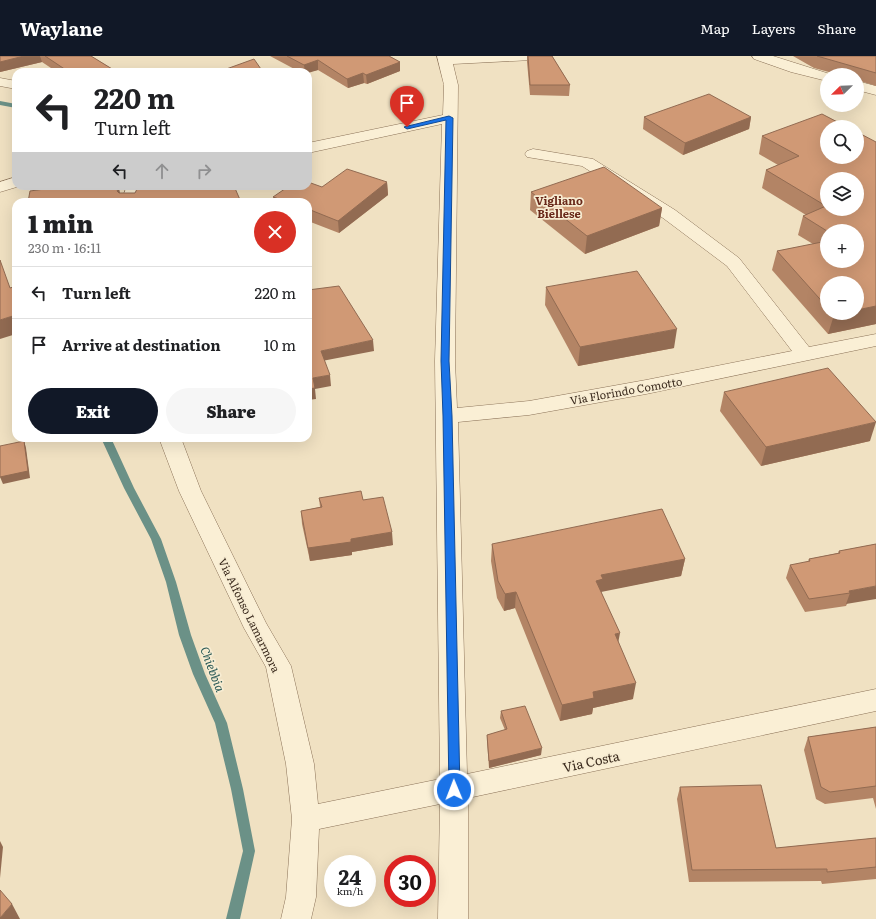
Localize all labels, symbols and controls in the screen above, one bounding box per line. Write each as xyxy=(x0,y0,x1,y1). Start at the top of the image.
text: Waylane xyxy=(20,14,103,42)
text: Map xyxy=(700,18,730,38)
text: Layers xyxy=(752,18,795,38)
text: Share xyxy=(817,18,856,38)
north arrow xyxy=(820,68,864,112)
map controls xyxy=(820,68,864,320)
text: 220 m xyxy=(94,76,175,118)
icon: left xyxy=(28,84,80,136)
pin xyxy=(390,86,424,127)
icon: arrive xyxy=(396,92,418,114)
text: Turn left xyxy=(94,114,171,141)
button: search xyxy=(820,120,864,164)
icon: left xyxy=(109,160,131,182)
icon: ahead xyxy=(151,160,173,182)
icon: right xyxy=(193,160,215,182)
button: layers xyxy=(820,172,864,216)
district label: Vigliano Biellese xyxy=(535,192,583,221)
text: 1 min xyxy=(28,205,93,240)
button: close xyxy=(254,211,296,253)
button: + xyxy=(820,224,864,268)
text: 230 m · 16:11 xyxy=(28,238,101,257)
button: − xyxy=(820,276,864,320)
text: Turn left xyxy=(62,281,131,304)
text: 220 m xyxy=(255,281,296,304)
icon: left xyxy=(28,282,50,304)
text: Arrive at destination xyxy=(62,333,221,356)
text: 10 m xyxy=(264,333,296,356)
icon: arrive xyxy=(28,334,50,356)
street label: Via Florindo Comotto xyxy=(569,372,683,408)
button: Exit xyxy=(28,388,158,434)
button: Share xyxy=(166,388,296,434)
street label: Via Alfonso Lamarmora xyxy=(215,555,285,675)
water label: Chiebbia xyxy=(196,644,230,694)
street label: Via Costa xyxy=(561,746,621,776)
position arrow xyxy=(433,769,475,811)
speed limit sign: 30 xyxy=(384,855,436,907)
text: 24 xyxy=(339,861,361,891)
text: km/h xyxy=(337,883,363,898)

